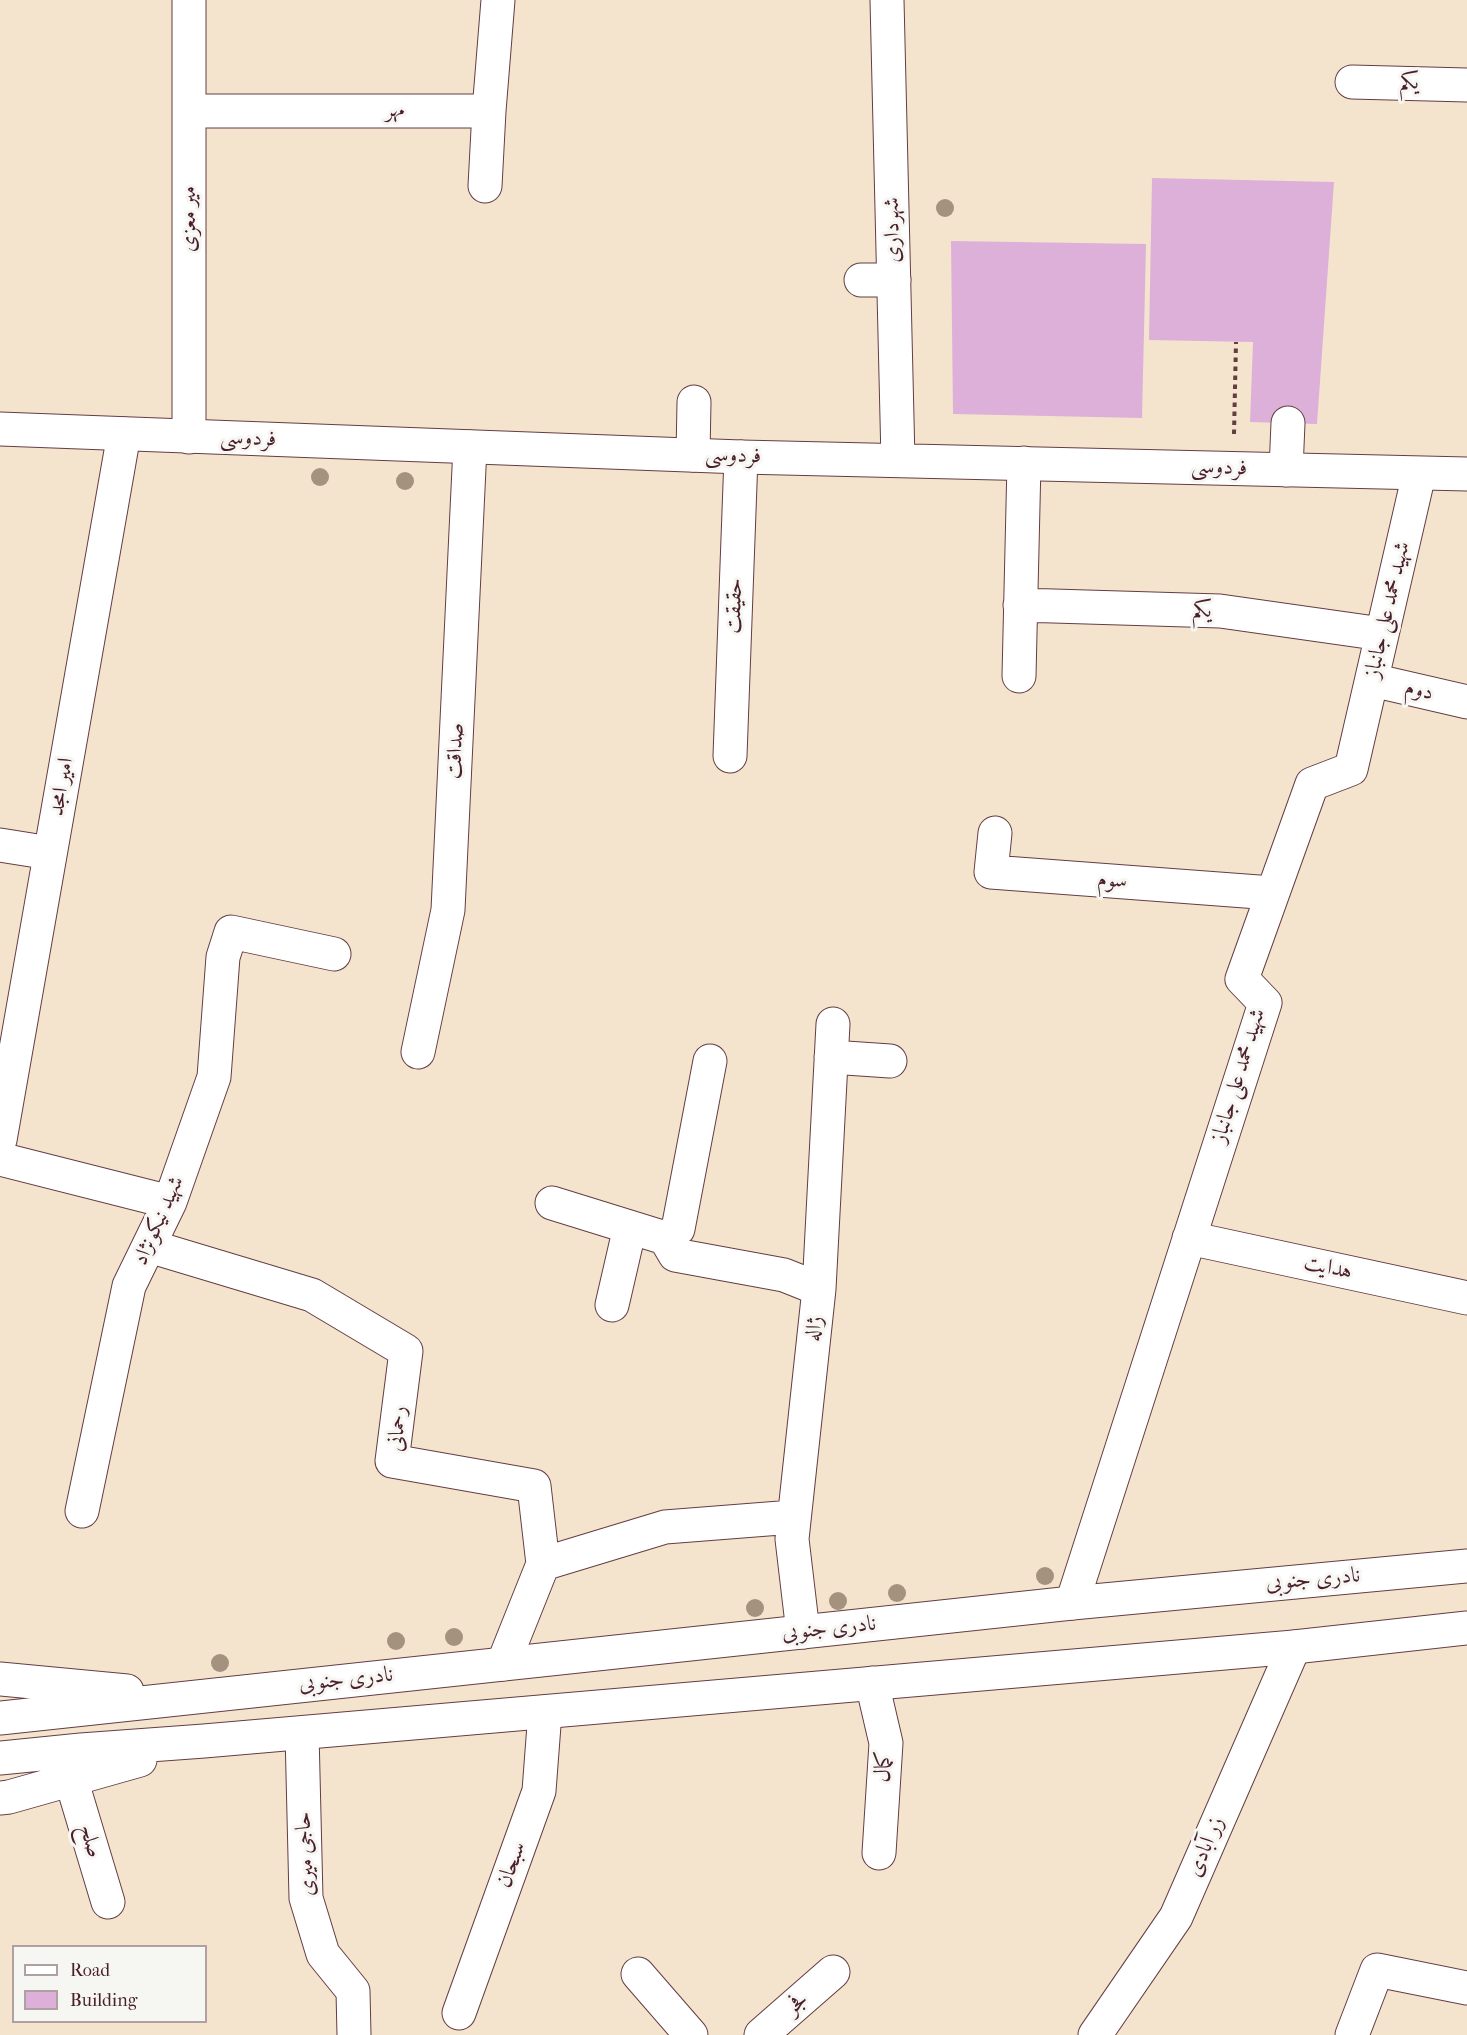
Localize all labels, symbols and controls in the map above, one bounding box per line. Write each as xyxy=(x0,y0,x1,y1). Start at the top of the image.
street label: یکم xyxy=(1399,70,1419,96)
street label: مهر xyxy=(385,98,405,124)
street label: میر معزی xyxy=(177,186,203,252)
street label: شهرداری xyxy=(879,197,907,263)
street label: فردوسی xyxy=(219,425,277,453)
street label: فردوسی xyxy=(704,442,762,470)
street label: فردوسی xyxy=(1190,454,1248,482)
street label: شهید محمد علی جانباز xyxy=(1359,539,1417,681)
street label: حقیقت xyxy=(721,578,749,634)
street label: یکم xyxy=(1192,597,1212,625)
street label: دوم xyxy=(1402,675,1436,707)
street label: صداقت xyxy=(441,722,471,780)
street label: امیر امجد xyxy=(44,756,80,818)
street label: سوم xyxy=(1096,867,1128,895)
street label: شهید محمد علی جانباز xyxy=(1206,1006,1272,1146)
street label: شهید نیکونژاد xyxy=(128,1172,190,1270)
street label: هدایت xyxy=(1302,1250,1354,1286)
street label: ژاله xyxy=(801,1315,829,1343)
street label: رحمانی xyxy=(383,1405,413,1453)
street label: نادری جنوبی xyxy=(1265,1563,1361,1597)
street label: نادری جنوبی xyxy=(780,1611,878,1647)
street label: نادری جنوبی xyxy=(297,1662,395,1698)
street label: کمال xyxy=(870,1751,898,1783)
street label: حاجی میری xyxy=(291,1811,321,1897)
street label: زر آبادی xyxy=(1182,1813,1230,1881)
street label: صلح xyxy=(72,1821,108,1861)
street label: سبحان xyxy=(492,1838,532,1892)
legend xyxy=(12,1945,207,2023)
text: Road xyxy=(70,1960,110,1981)
street label: فجر xyxy=(780,1987,814,2021)
text: Building xyxy=(70,1990,137,2011)

